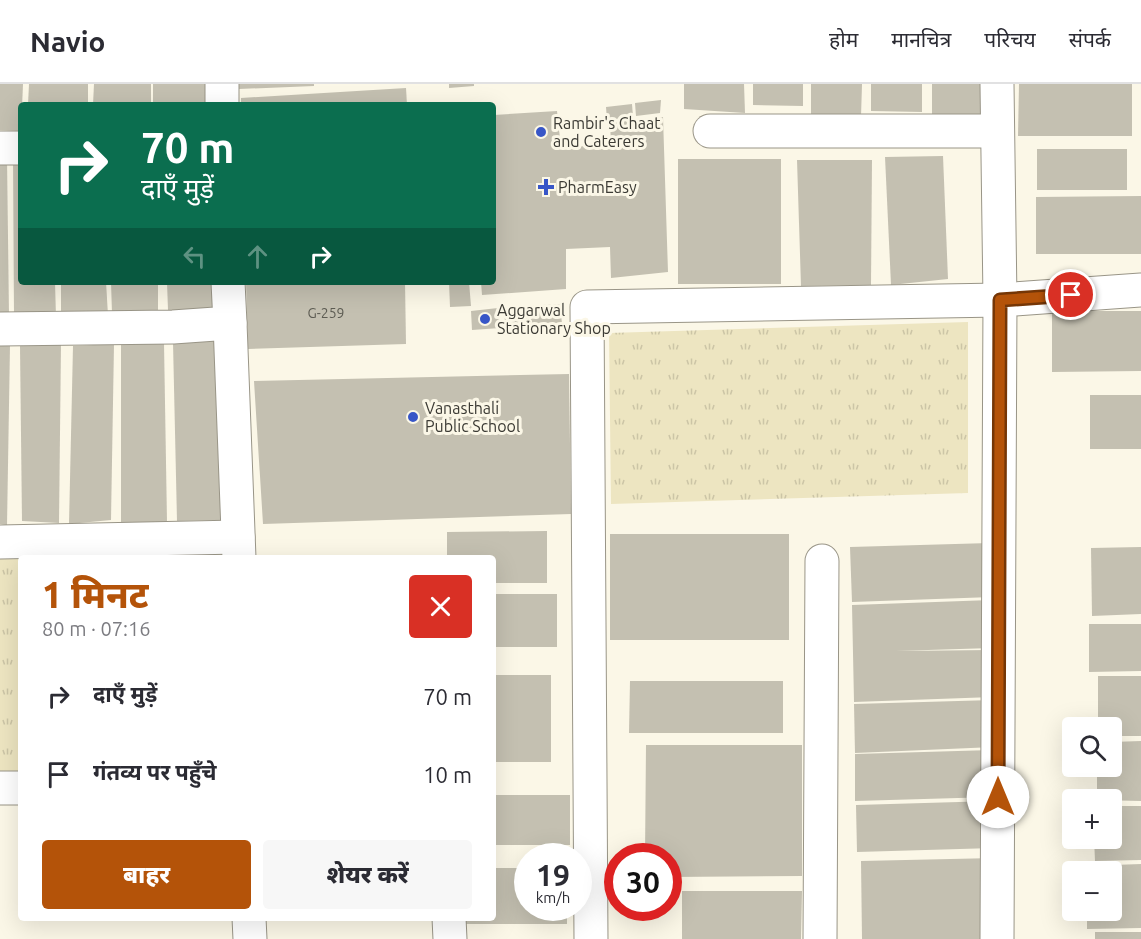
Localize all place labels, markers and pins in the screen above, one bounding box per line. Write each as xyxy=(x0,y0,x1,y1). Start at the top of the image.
place label: Rambir's Chaat and Caterers xyxy=(553,114,661,150)
marker: Rambir's Chaat and Caterers xyxy=(534,125,548,139)
place label: PharmEasy xyxy=(558,178,637,196)
marker: PharmEasy xyxy=(539,180,553,194)
pin xyxy=(1045,269,1096,320)
place label: Aggarwal Stationary Shop xyxy=(497,301,611,337)
marker: Aggarwal Stationary Shop xyxy=(478,312,492,326)
place label: Vanasthali Public School xyxy=(425,399,520,435)
marker: Vanasthali Public School xyxy=(406,410,420,424)

